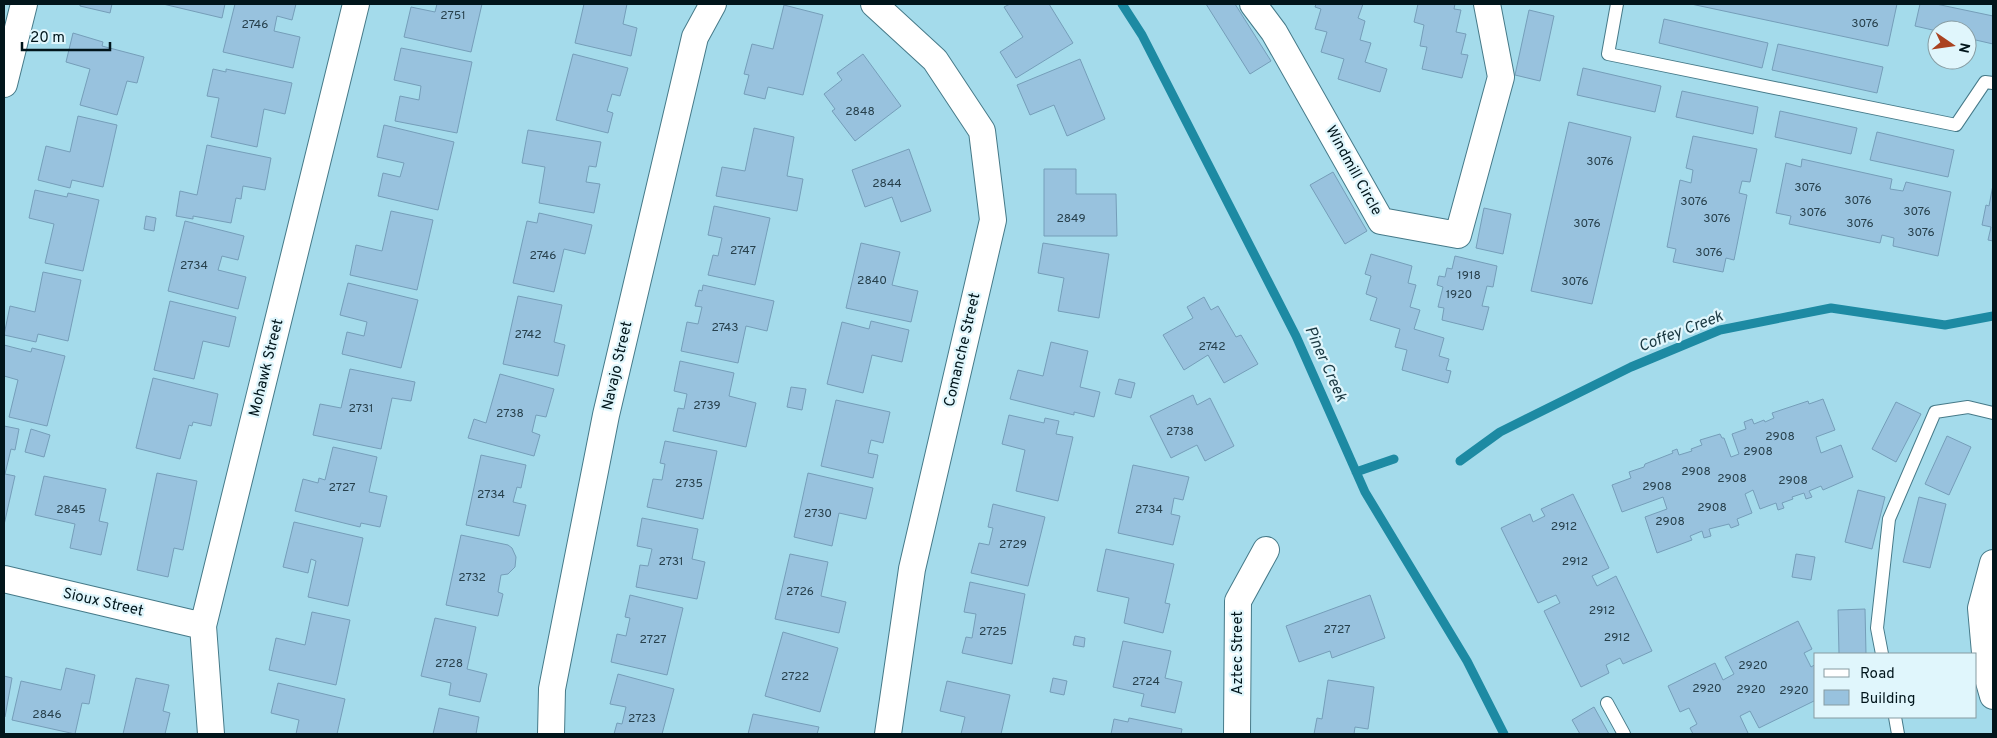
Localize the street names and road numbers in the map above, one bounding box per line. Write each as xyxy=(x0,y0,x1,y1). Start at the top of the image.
street label: Windmill Circle xyxy=(1320,123,1386,219)
street label: Comanche Street xyxy=(941,291,985,409)
street label: Mohawk Street xyxy=(246,317,288,419)
street label: Navajo Street xyxy=(599,320,637,412)
street label: Sioux Street xyxy=(61,584,145,622)
street label: Aztec Street xyxy=(1229,611,1248,695)

